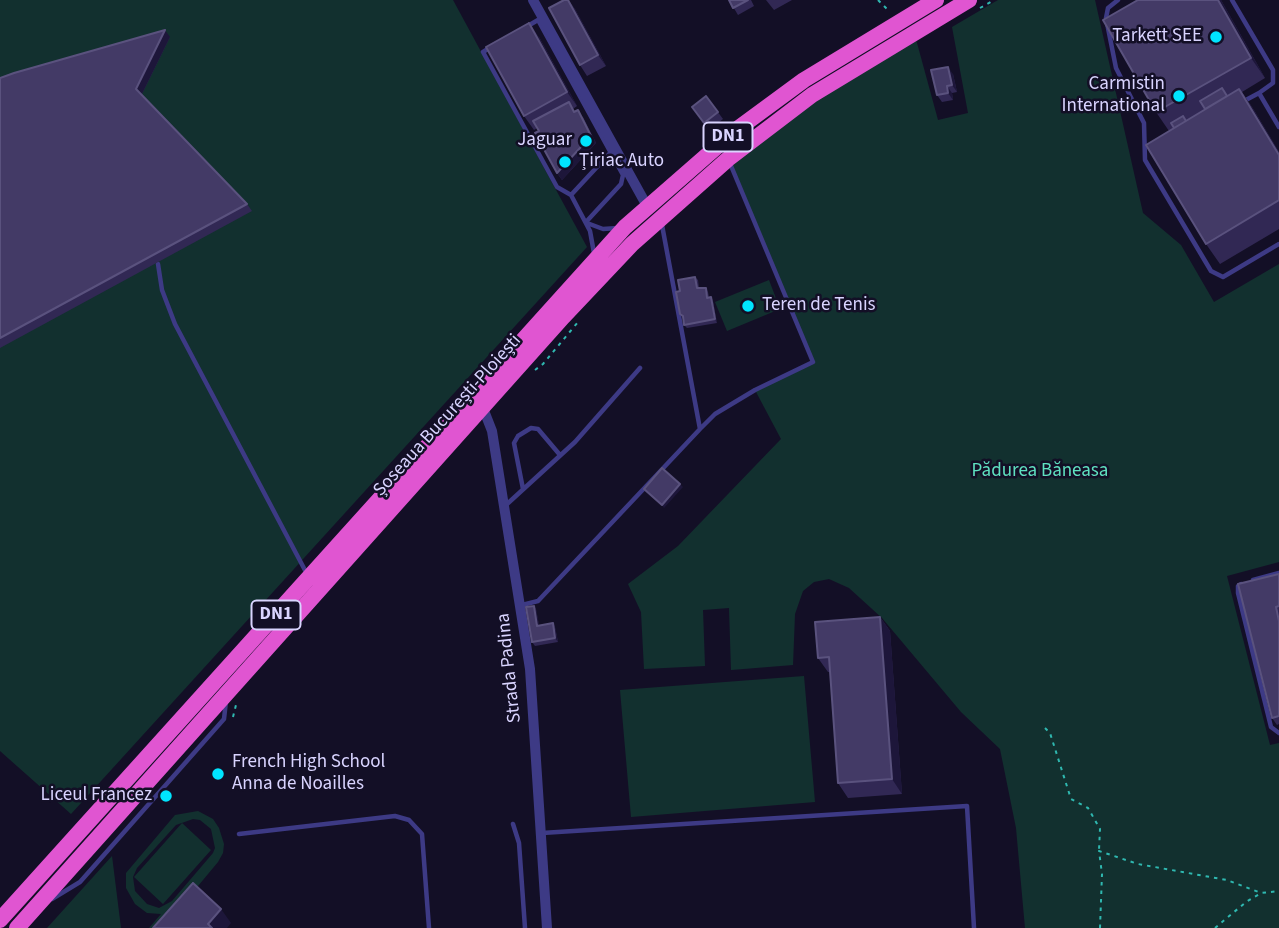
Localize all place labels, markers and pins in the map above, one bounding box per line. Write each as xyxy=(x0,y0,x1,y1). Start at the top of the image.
place label: Tarkett SEE xyxy=(1112,26,1202,48)
marker: Tarkett SEE xyxy=(1208,29,1224,45)
place label: Carmistin International xyxy=(1062,74,1165,118)
marker: Carmistin International xyxy=(1171,88,1187,104)
place label: Jaguar xyxy=(517,130,572,152)
marker: Jaguar xyxy=(578,133,594,149)
place label: Țiriac Auto xyxy=(579,151,664,173)
marker: Țiriac Auto xyxy=(557,154,573,170)
place label: Teren de Tenis xyxy=(762,295,876,317)
marker: Teren de Tenis xyxy=(740,298,756,314)
place label: French High School Anna de Noailles xyxy=(232,752,385,796)
marker: French High School Anna de Noailles xyxy=(210,766,226,782)
place label: Liceul Francez xyxy=(41,785,152,807)
marker: Liceul Francez xyxy=(158,788,174,804)

